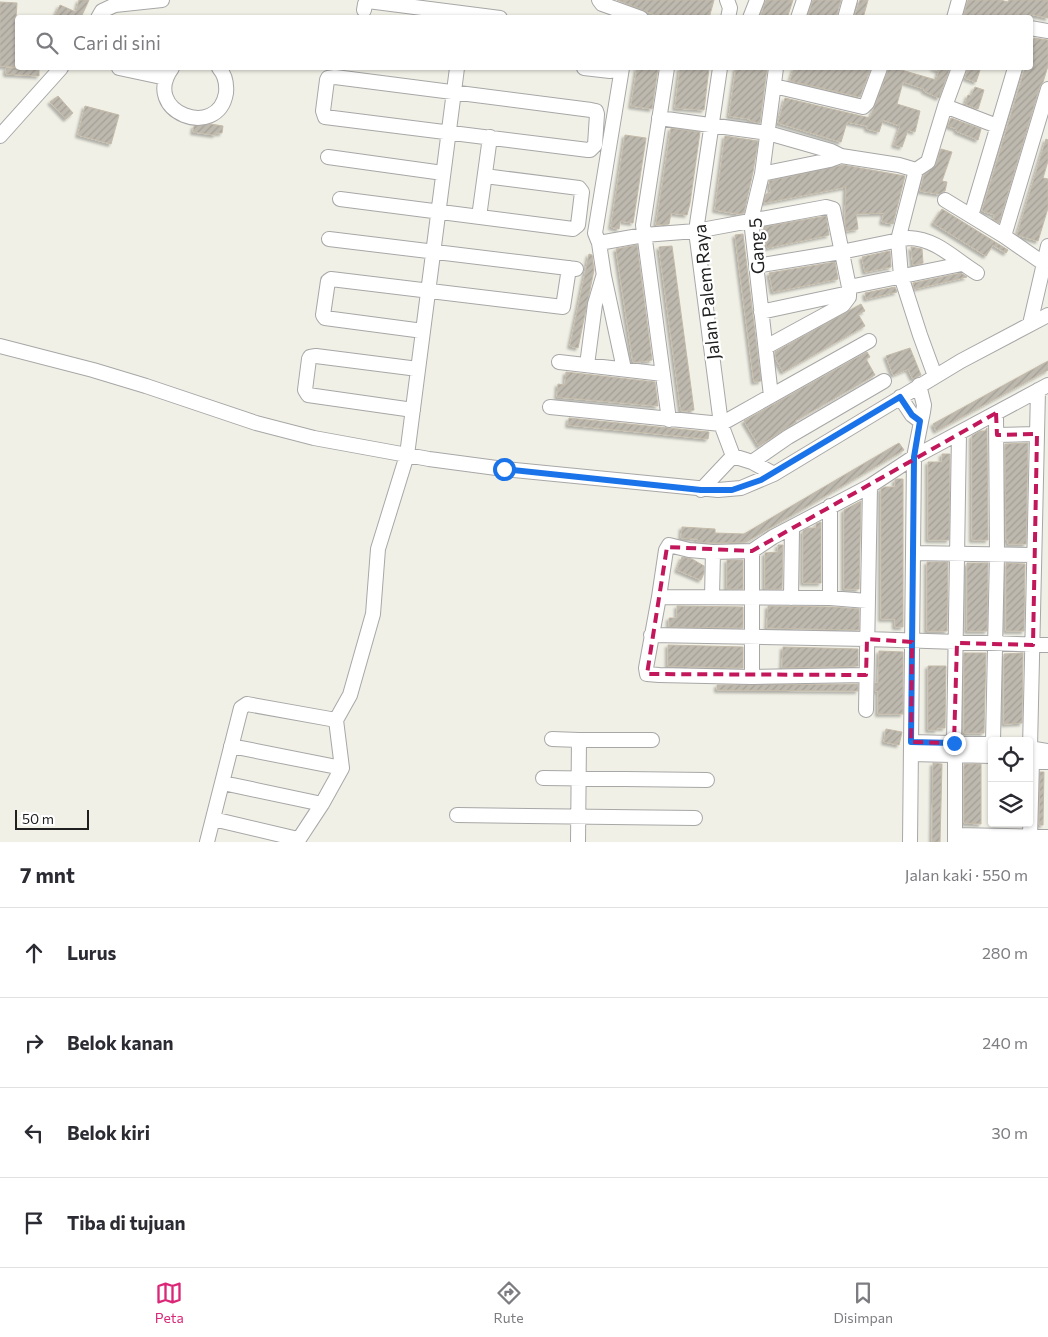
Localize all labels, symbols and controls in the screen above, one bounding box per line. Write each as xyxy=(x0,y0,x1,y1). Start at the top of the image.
search box xyxy=(15,15,1033,70)
icon: search xyxy=(33,29,61,57)
text: Cari di sini xyxy=(73,31,161,54)
street label: Gang 5 xyxy=(744,217,768,275)
street label: Jalan Palem Raya xyxy=(688,223,724,361)
route start xyxy=(493,458,516,481)
route end xyxy=(943,732,966,755)
map controls xyxy=(988,737,1033,827)
button: locate xyxy=(988,737,1033,782)
button: layers xyxy=(988,782,1033,827)
scale bar xyxy=(15,807,89,830)
text: 50 m xyxy=(22,810,54,827)
text: 7 mnt xyxy=(20,862,75,887)
text: Jalan kaki · 550 m xyxy=(905,865,1028,884)
icon: ahead xyxy=(20,939,48,967)
text: Lurus xyxy=(67,941,116,964)
text: 280 m xyxy=(982,943,1028,962)
icon: right xyxy=(20,1029,48,1057)
text: Belok kanan xyxy=(67,1031,174,1054)
text: 240 m xyxy=(982,1033,1028,1052)
icon: left xyxy=(20,1119,48,1147)
text: Belok kiri xyxy=(67,1121,150,1144)
text: 30 m xyxy=(991,1123,1028,1142)
icon: arrive xyxy=(20,1209,48,1237)
text: Tiba di tujuan xyxy=(67,1211,185,1234)
tab: Peta xyxy=(155,1279,184,1326)
tab: Rute xyxy=(493,1279,524,1326)
tab: Disimpan xyxy=(833,1279,893,1326)

